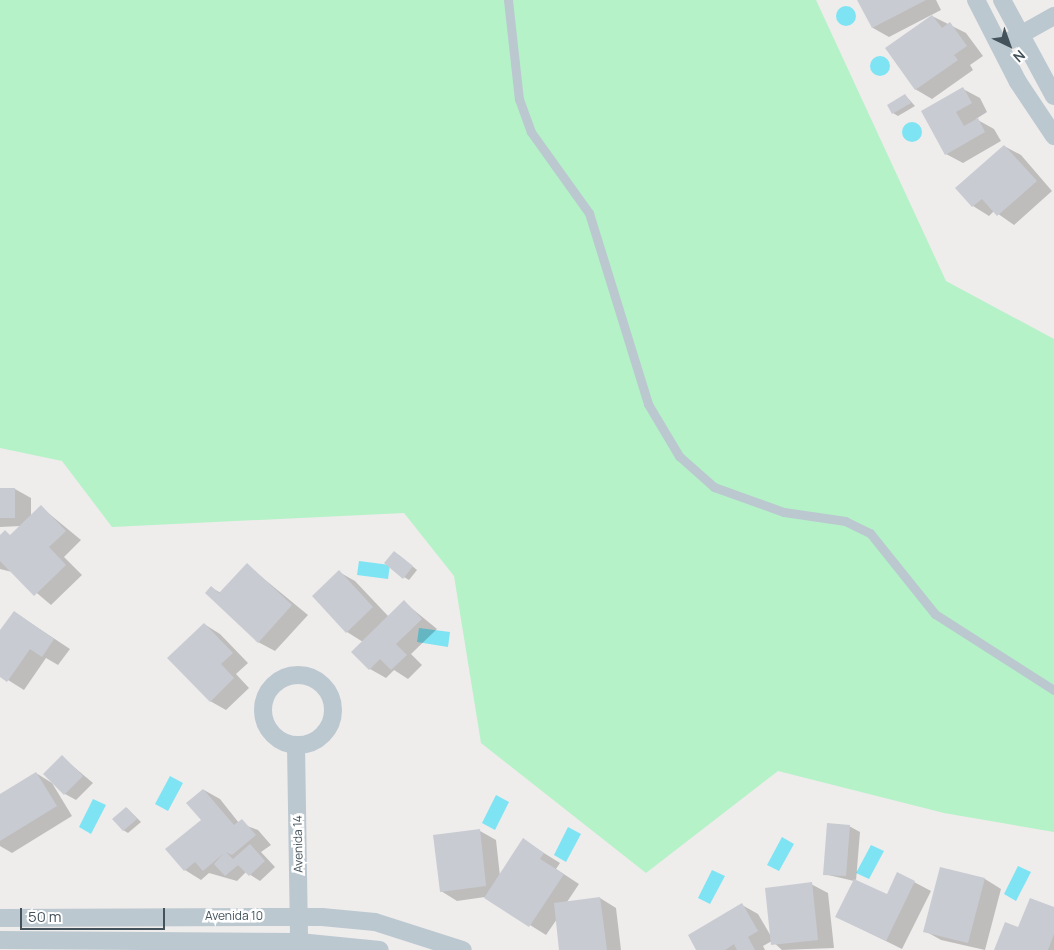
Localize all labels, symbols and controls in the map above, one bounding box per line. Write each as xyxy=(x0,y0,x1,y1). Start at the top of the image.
north arrow xyxy=(984,20,1034,70)
text: N xyxy=(1009,46,1029,67)
street label: Avenida 14 xyxy=(290,815,306,873)
scale bar xyxy=(22,898,168,930)
text: 50 m xyxy=(28,906,62,927)
street label: Avenida 10 xyxy=(205,909,263,923)

